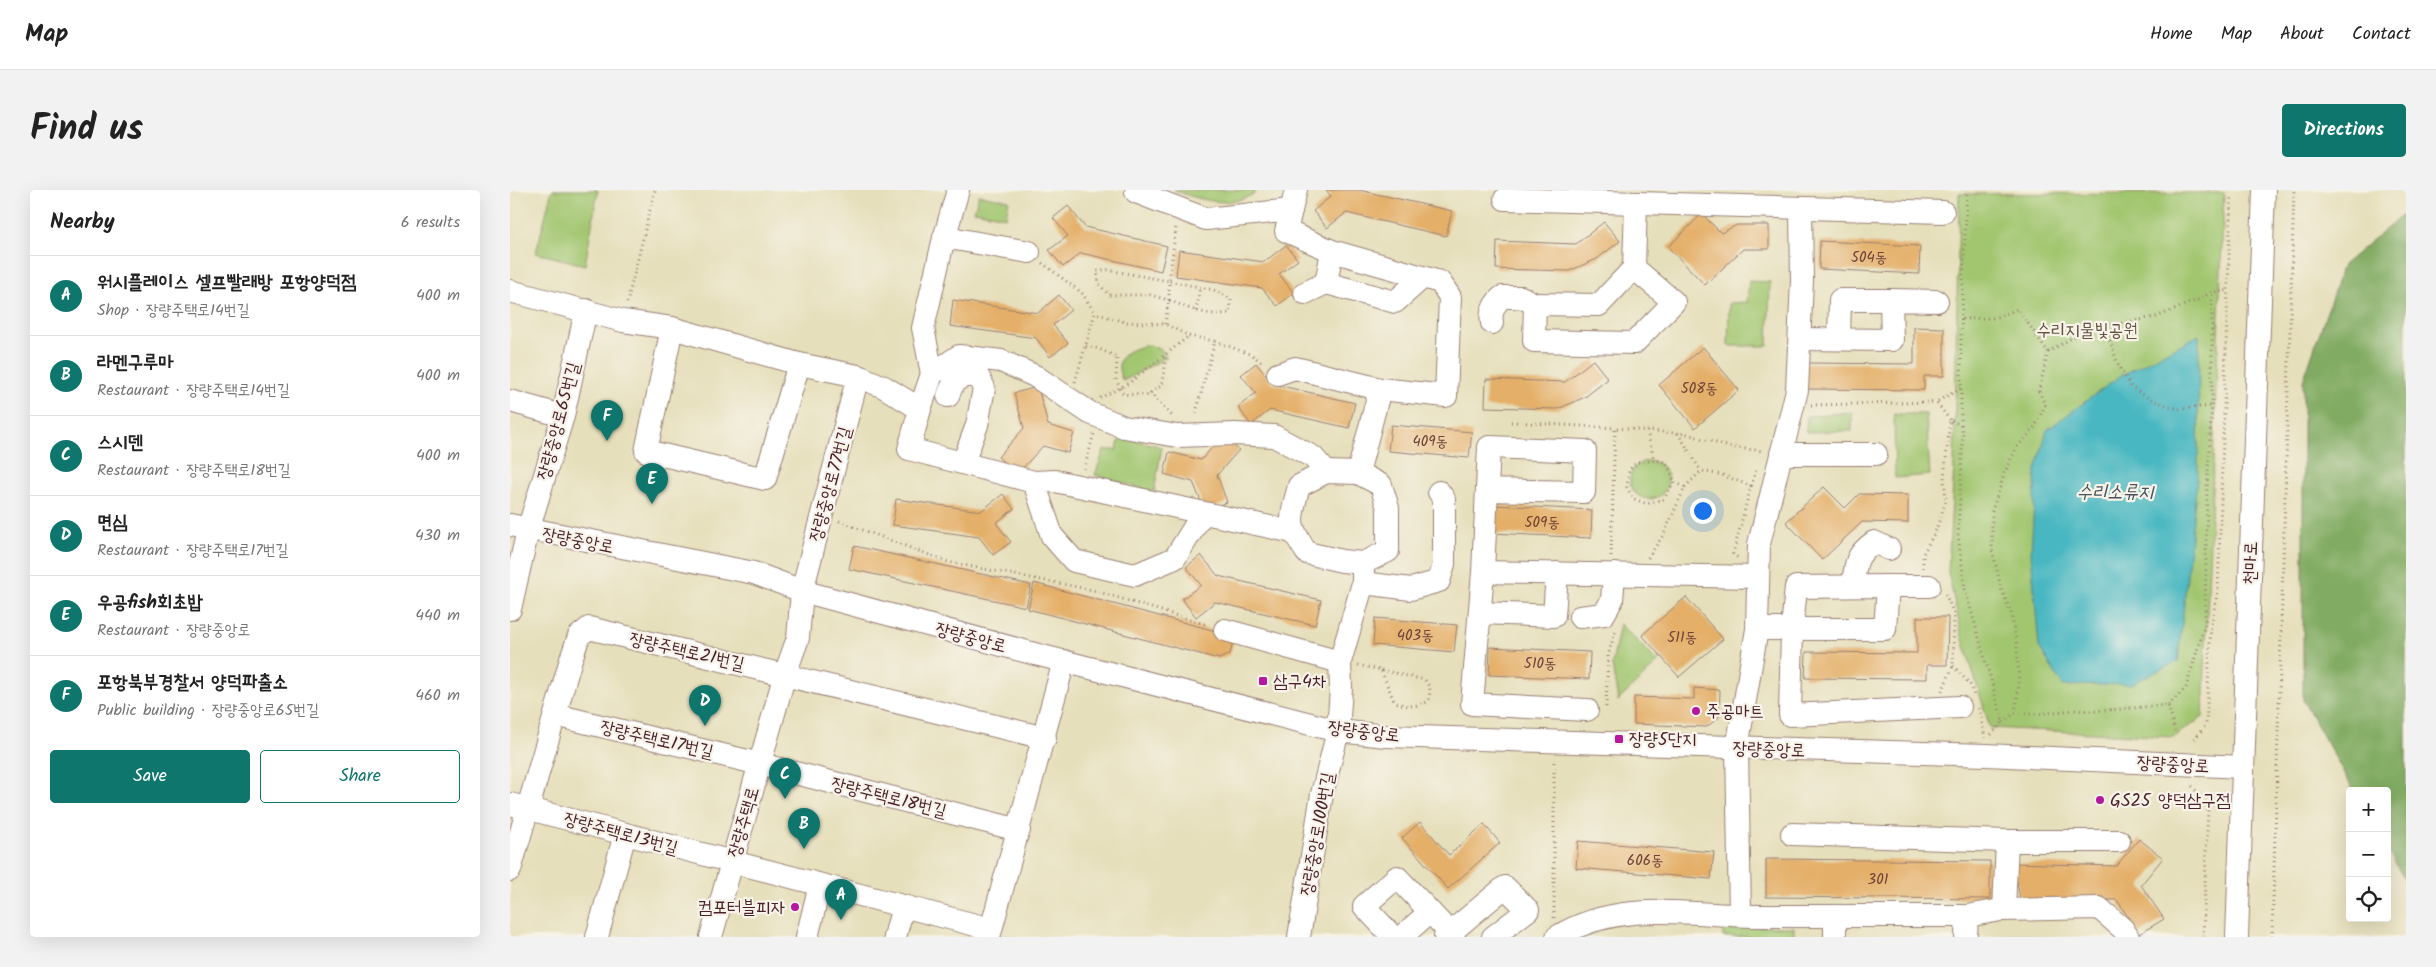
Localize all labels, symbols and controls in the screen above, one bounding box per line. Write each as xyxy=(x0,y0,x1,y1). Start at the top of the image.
text: Map xyxy=(25,15,68,54)
text: Home xyxy=(2150,20,2193,49)
text: Map xyxy=(2221,20,2252,49)
text: About xyxy=(2280,20,2324,49)
text: Contact xyxy=(2352,20,2411,49)
text: Find us xyxy=(30,102,143,158)
button: Directions xyxy=(2282,104,2406,157)
text: Nearby xyxy=(50,206,115,239)
text: 6 results xyxy=(401,210,460,235)
house number: 504동 xyxy=(1851,246,1887,270)
text: 워시플레이스 셀프빨래방 포항양덕점 xyxy=(97,268,356,298)
text: A xyxy=(61,283,71,308)
text: 400 m xyxy=(416,283,460,308)
text: Shop · 장량주택로14번길 xyxy=(97,298,250,323)
park label: 수리지물빛공원 xyxy=(2036,317,2138,346)
text: 라멘구루마 xyxy=(97,348,173,378)
street label: 장량중앙로65번길 xyxy=(530,359,589,484)
text: B xyxy=(61,363,71,388)
text: 400 m xyxy=(416,363,460,388)
house number: 508동 xyxy=(1681,377,1717,401)
text: Restaurant · 장량주택로14번길 xyxy=(97,378,290,403)
pin: F xyxy=(591,400,623,441)
street label: 장량중앙로77번길 xyxy=(802,423,861,545)
text: 스시덴 xyxy=(97,428,143,458)
house number: 409동 xyxy=(1412,430,1448,454)
text: C xyxy=(61,443,71,468)
text: 400 m xyxy=(416,443,460,468)
text: Restaurant · 장량주택로18번길 xyxy=(97,458,291,483)
pin: E xyxy=(636,463,668,504)
water label: 수리소류지 xyxy=(2077,478,2155,508)
your location xyxy=(1690,498,1716,524)
text: 면심 xyxy=(97,508,128,538)
house number: 509동 xyxy=(1525,511,1559,535)
street label: 장량중앙로 xyxy=(539,520,616,563)
text: D xyxy=(61,523,71,548)
text: 430 m xyxy=(415,523,460,548)
text: Restaurant · 장량주택로17번길 xyxy=(97,538,288,563)
street label: 천마로 xyxy=(2236,541,2267,585)
text: 우공fish회초밥 xyxy=(97,588,203,618)
text: E xyxy=(62,603,70,628)
text: 440 m xyxy=(415,603,460,628)
street label: 장량중앙로 xyxy=(932,615,1009,662)
text: Restaurant · 장량중앙로 xyxy=(97,618,250,643)
house number: 403동 xyxy=(1397,624,1433,648)
street label: 장량주택로21번길 xyxy=(626,625,748,680)
house number: 511동 xyxy=(1667,626,1697,650)
house number: 510동 xyxy=(1524,652,1556,676)
text: 포항북부경찰서 양덕파출소 xyxy=(97,668,288,698)
place label: 삼구4차 xyxy=(1273,668,1326,697)
marker: 삼구4차 xyxy=(1257,675,1269,687)
text: F xyxy=(62,683,70,708)
text: 460 m xyxy=(415,683,460,708)
pin: D xyxy=(689,685,721,726)
text: Public building · 장량중앙로65번길 xyxy=(97,698,319,723)
place label: 주공마트 xyxy=(1706,698,1764,727)
marker: 주공마트 xyxy=(1690,705,1702,717)
street label: 장량주택로17번길 xyxy=(597,713,717,768)
street label: 장량중앙로 xyxy=(1326,714,1402,751)
place label: 장량5단지 xyxy=(1629,726,1697,755)
marker: 장량5단지 xyxy=(1613,733,1625,745)
street label: 장량중앙로 xyxy=(1732,735,1806,766)
street label: 장량중앙로 xyxy=(2136,749,2210,782)
button: Save xyxy=(50,750,250,803)
button: Share xyxy=(260,750,460,803)
pin: C xyxy=(769,758,801,799)
street label: 장량주택로18번길 xyxy=(828,770,950,827)
street label: 장량중앙로100번길 xyxy=(1293,770,1344,898)
street label: 장량주택로 xyxy=(721,784,768,861)
place label: GS25 양덕삼구점 xyxy=(2110,787,2231,816)
map controls xyxy=(2346,787,2391,922)
button: + xyxy=(2346,787,2391,832)
marker: GS25 양덕삼구점 xyxy=(2094,794,2106,806)
street label: 장량주택로13번길 xyxy=(560,805,682,864)
pin: B xyxy=(788,808,820,849)
button: − xyxy=(2346,832,2391,877)
house number: 606동 xyxy=(1627,849,1663,873)
house number: 301 xyxy=(1868,868,1889,892)
button: locate xyxy=(2346,877,2391,922)
pin: A xyxy=(825,879,857,920)
place label: 컴포터블피자 xyxy=(698,894,786,923)
marker: 컴포터블피자 xyxy=(789,901,801,913)

